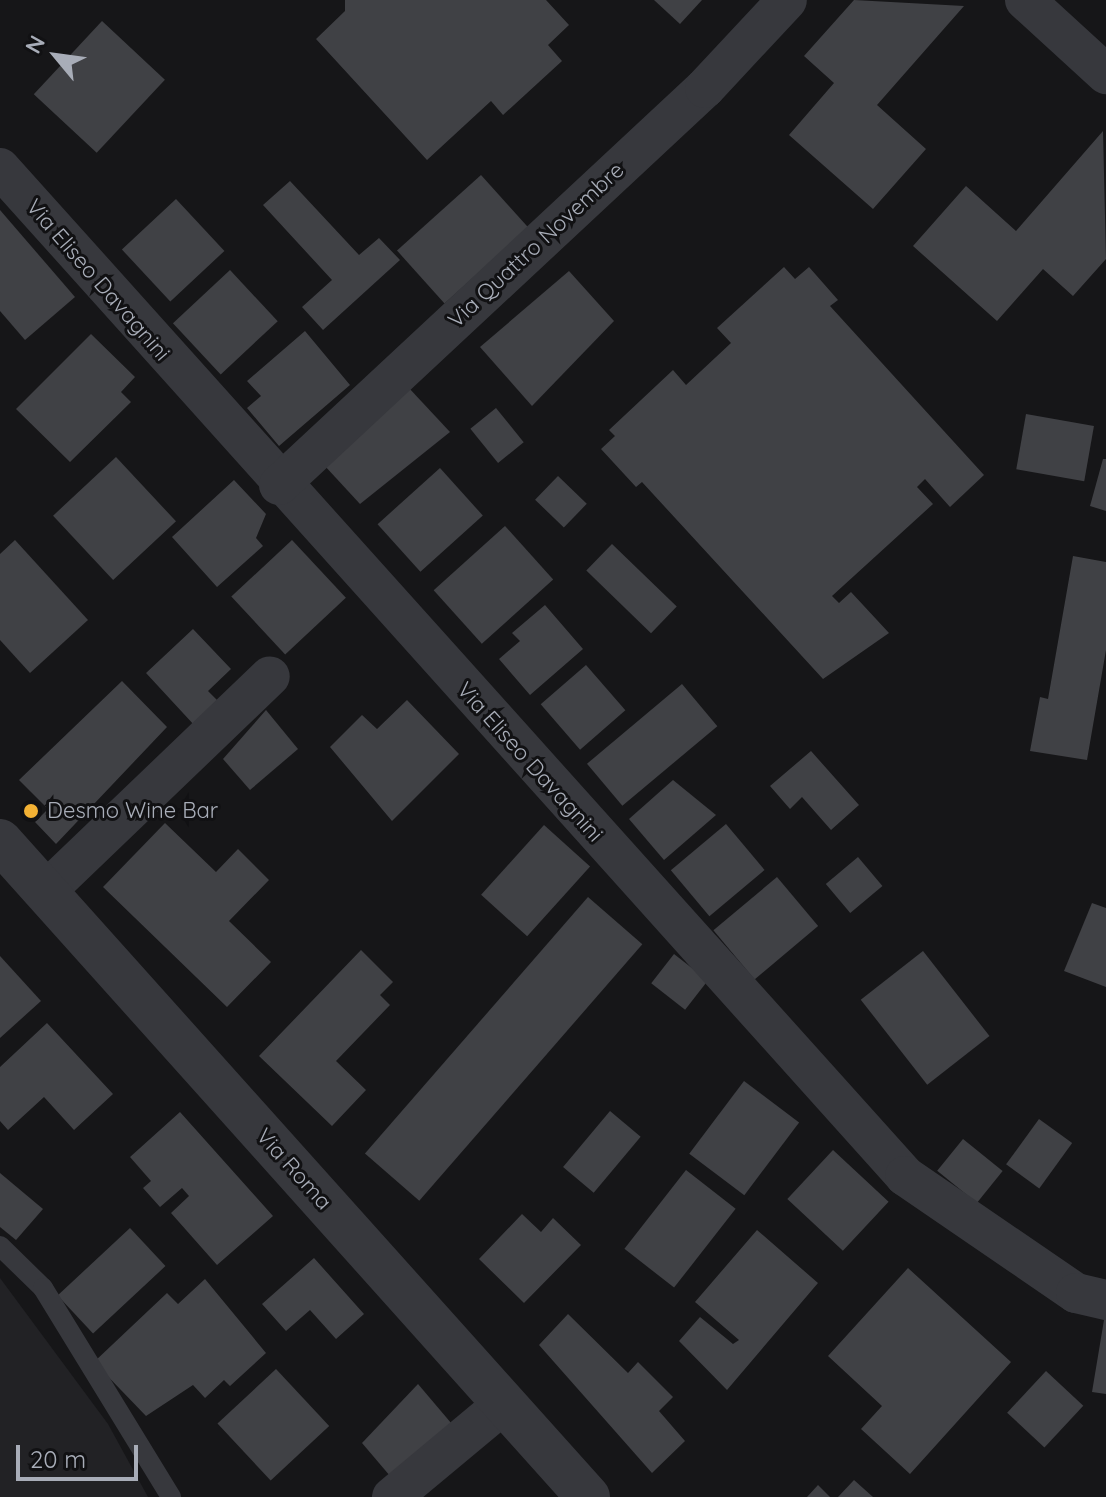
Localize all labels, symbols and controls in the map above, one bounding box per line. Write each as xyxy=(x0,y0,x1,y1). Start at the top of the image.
north arrow xyxy=(16,16,96,96)
text: N xyxy=(19,31,51,58)
street label: Via Quattro Novembre xyxy=(443,157,629,333)
street label: Via Eliseo Davagnini xyxy=(21,194,175,366)
street label: Via Eliseo Davagnini xyxy=(451,677,609,847)
place label: Desmo Wine Bar xyxy=(47,798,218,824)
marker: Desmo Wine Bar xyxy=(22,802,40,820)
street label: Via Roma xyxy=(251,1123,337,1215)
scale bar xyxy=(20,1429,142,1479)
text: 20 m xyxy=(30,1444,86,1474)

